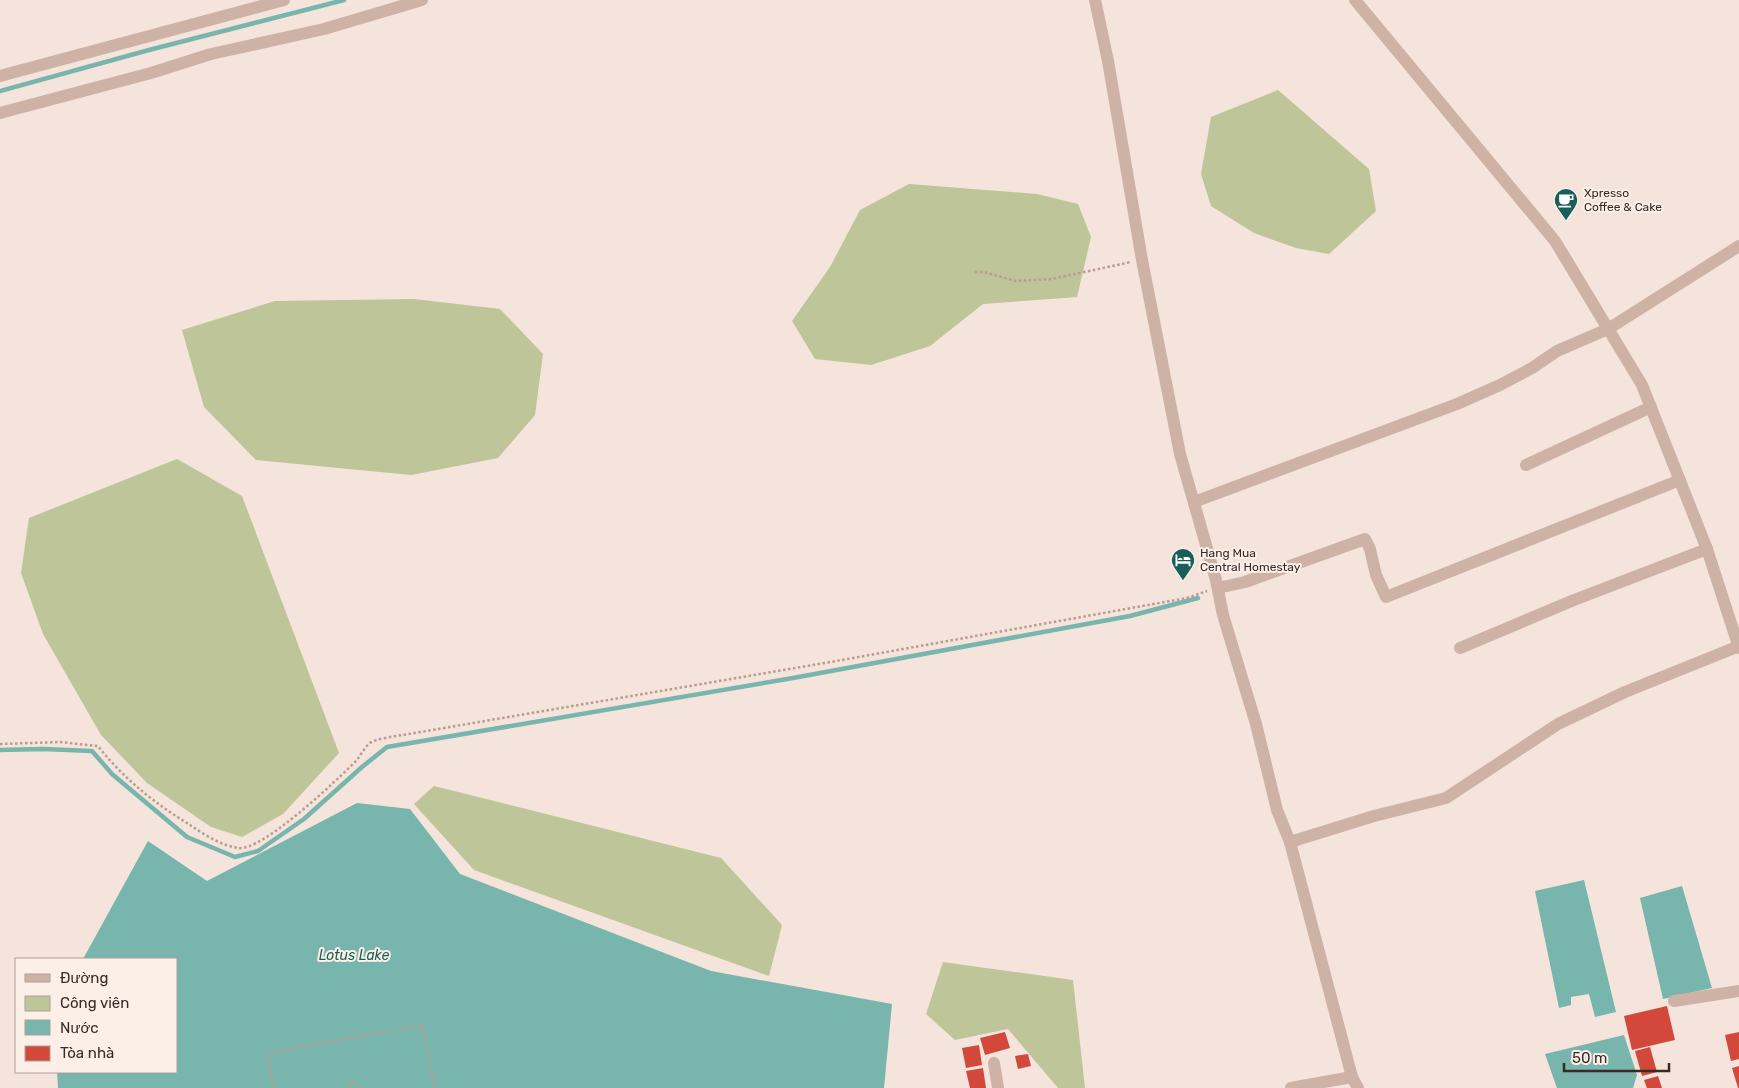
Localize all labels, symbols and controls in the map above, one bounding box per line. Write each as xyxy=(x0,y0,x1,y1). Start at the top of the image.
place label: Xpresso Coffee & Cake xyxy=(1584,186,1662,214)
cafe icon: Xpresso Coffee & Cake xyxy=(1553,187,1579,221)
place label: Hang Mua Central Homestay xyxy=(1200,546,1301,574)
hotel icon: Hang Mua Central Homestay xyxy=(1170,547,1196,581)
water label: Lotus Lake xyxy=(319,947,389,964)
legend xyxy=(15,958,178,1073)
text: Đường xyxy=(60,969,108,987)
text: Công viên xyxy=(60,994,129,1012)
text: Nước xyxy=(60,1019,99,1037)
scale bar xyxy=(1564,1040,1669,1072)
text: Tòa nhà xyxy=(60,1044,114,1062)
text: 50 m xyxy=(1572,1049,1607,1067)

